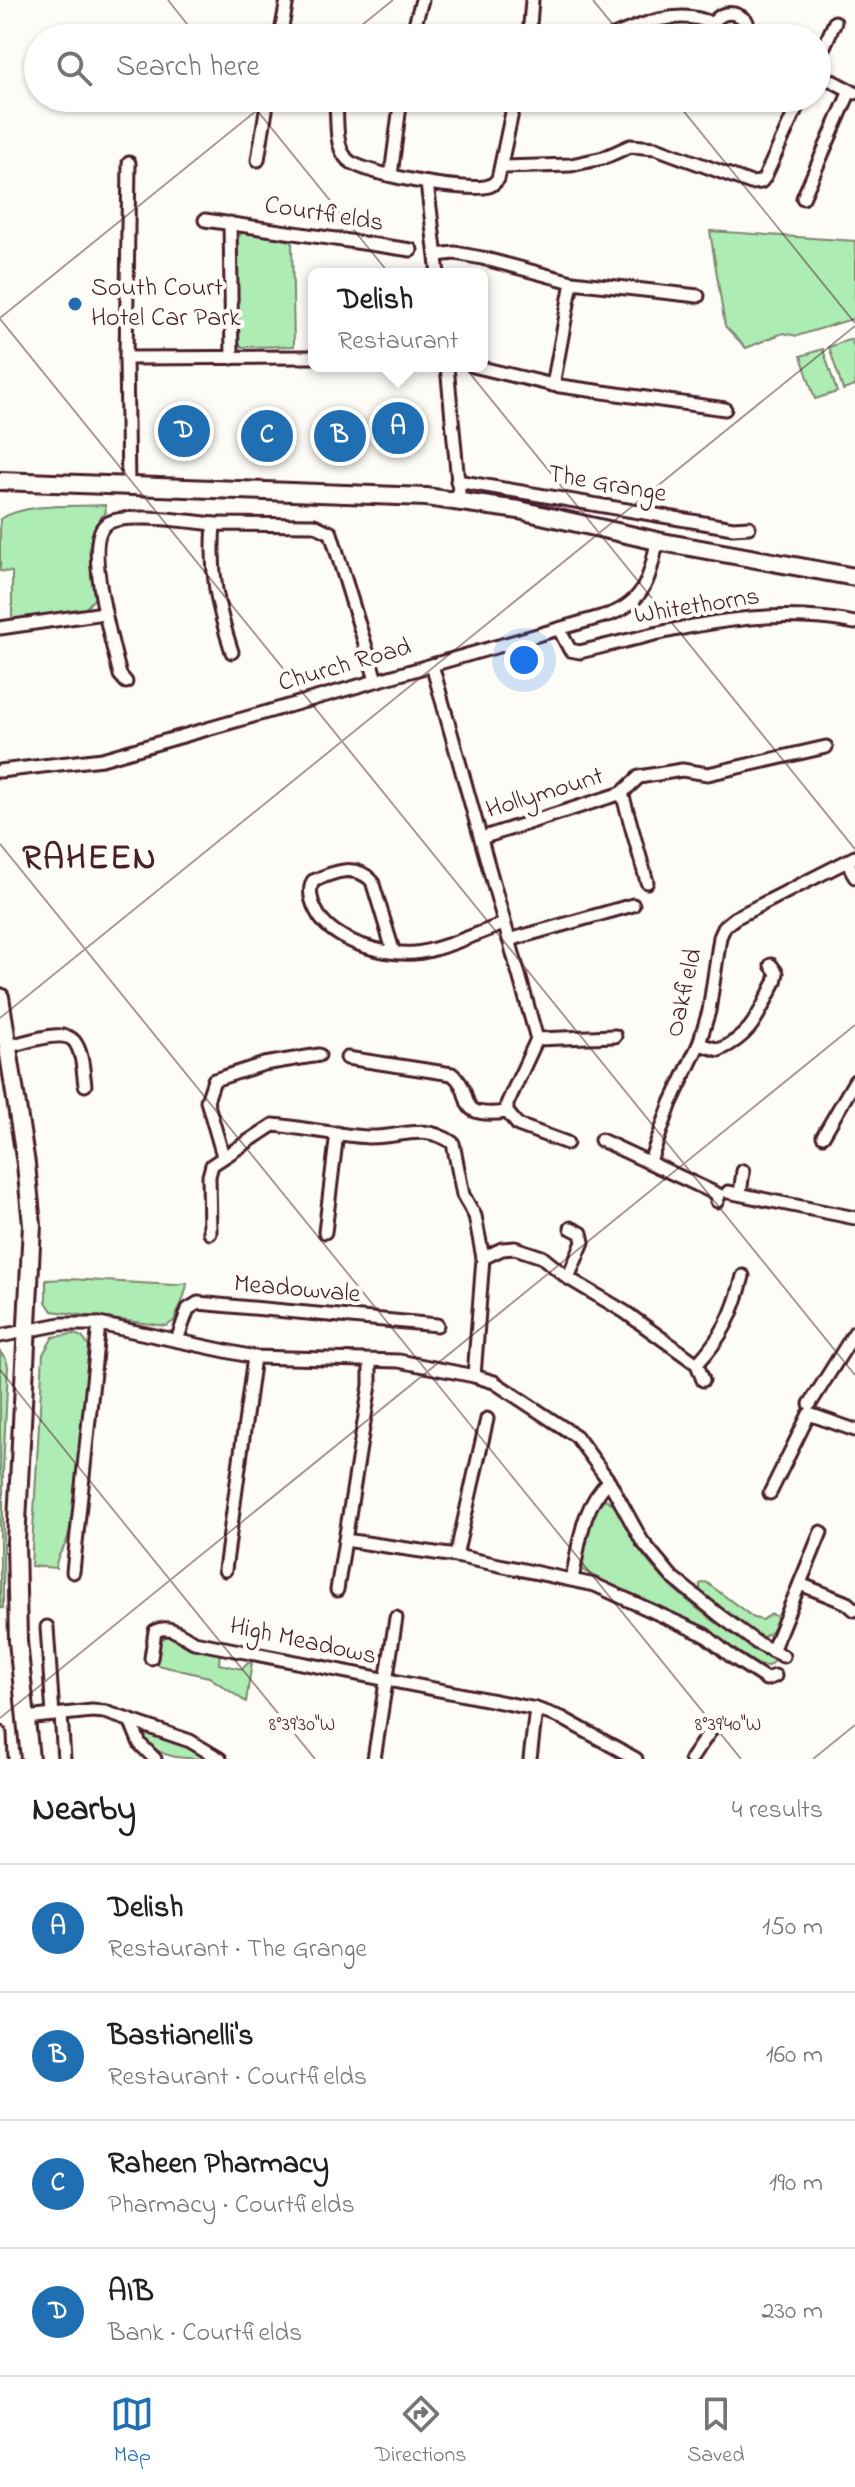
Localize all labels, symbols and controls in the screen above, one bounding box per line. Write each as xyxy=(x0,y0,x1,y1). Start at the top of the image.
search box xyxy=(24,24,831,112)
icon: search xyxy=(52,46,96,90)
text: Search here xyxy=(116,46,260,90)
street label: Courtfields xyxy=(262,187,386,243)
popup xyxy=(308,268,488,372)
place label: South Court Hotel Car Park xyxy=(91,270,241,338)
text: Delish xyxy=(338,279,413,323)
marker: South Court Hotel Car Park xyxy=(66,295,84,313)
text: Restaurant xyxy=(338,323,458,361)
pin: A xyxy=(372,398,424,458)
pin: D xyxy=(158,401,210,461)
pin: C xyxy=(241,406,293,466)
pin: B xyxy=(314,406,366,466)
street label: The Grange xyxy=(545,456,670,514)
street label: Whitethorns xyxy=(632,578,762,636)
street label: Church Road xyxy=(274,629,416,703)
your location xyxy=(504,640,544,680)
street label: Hollymount xyxy=(482,758,609,830)
district label: RAHEEN xyxy=(22,835,158,885)
street label: Oakfield xyxy=(656,945,714,1041)
street label: Meadowvale xyxy=(232,1266,362,1314)
street label: High Meadows xyxy=(226,1608,380,1676)
text: 8°39'30"W xyxy=(269,1711,335,1740)
text: 8°39'40"W xyxy=(695,1711,761,1740)
text: Nearby xyxy=(32,1786,136,1836)
text: 4 results xyxy=(732,1792,823,1830)
text: Delish xyxy=(108,1887,183,1931)
text: A xyxy=(50,1909,66,1947)
text: 150 m xyxy=(762,1909,823,1947)
text: Restaurant · The Grange xyxy=(108,1931,367,1969)
text: Bastianelli's xyxy=(108,2015,253,2059)
text: B xyxy=(49,2037,67,2075)
text: 160 m xyxy=(765,2037,823,2075)
text: Restaurant · Courtfields xyxy=(108,2059,367,2097)
text: Raheen Pharmacy xyxy=(108,2143,329,2187)
text: C xyxy=(51,2165,65,2203)
text: 190 m xyxy=(769,2165,823,2203)
text: Pharmacy · Courtfields xyxy=(108,2187,355,2225)
text: AIB xyxy=(108,2271,154,2315)
text: D xyxy=(48,2293,68,2331)
text: 230 m xyxy=(761,2293,823,2331)
text: Bank · Courtfields xyxy=(108,2315,302,2353)
tab: Map xyxy=(110,2392,154,2472)
tab: Directions xyxy=(375,2392,466,2472)
tab: Saved xyxy=(687,2392,745,2472)

